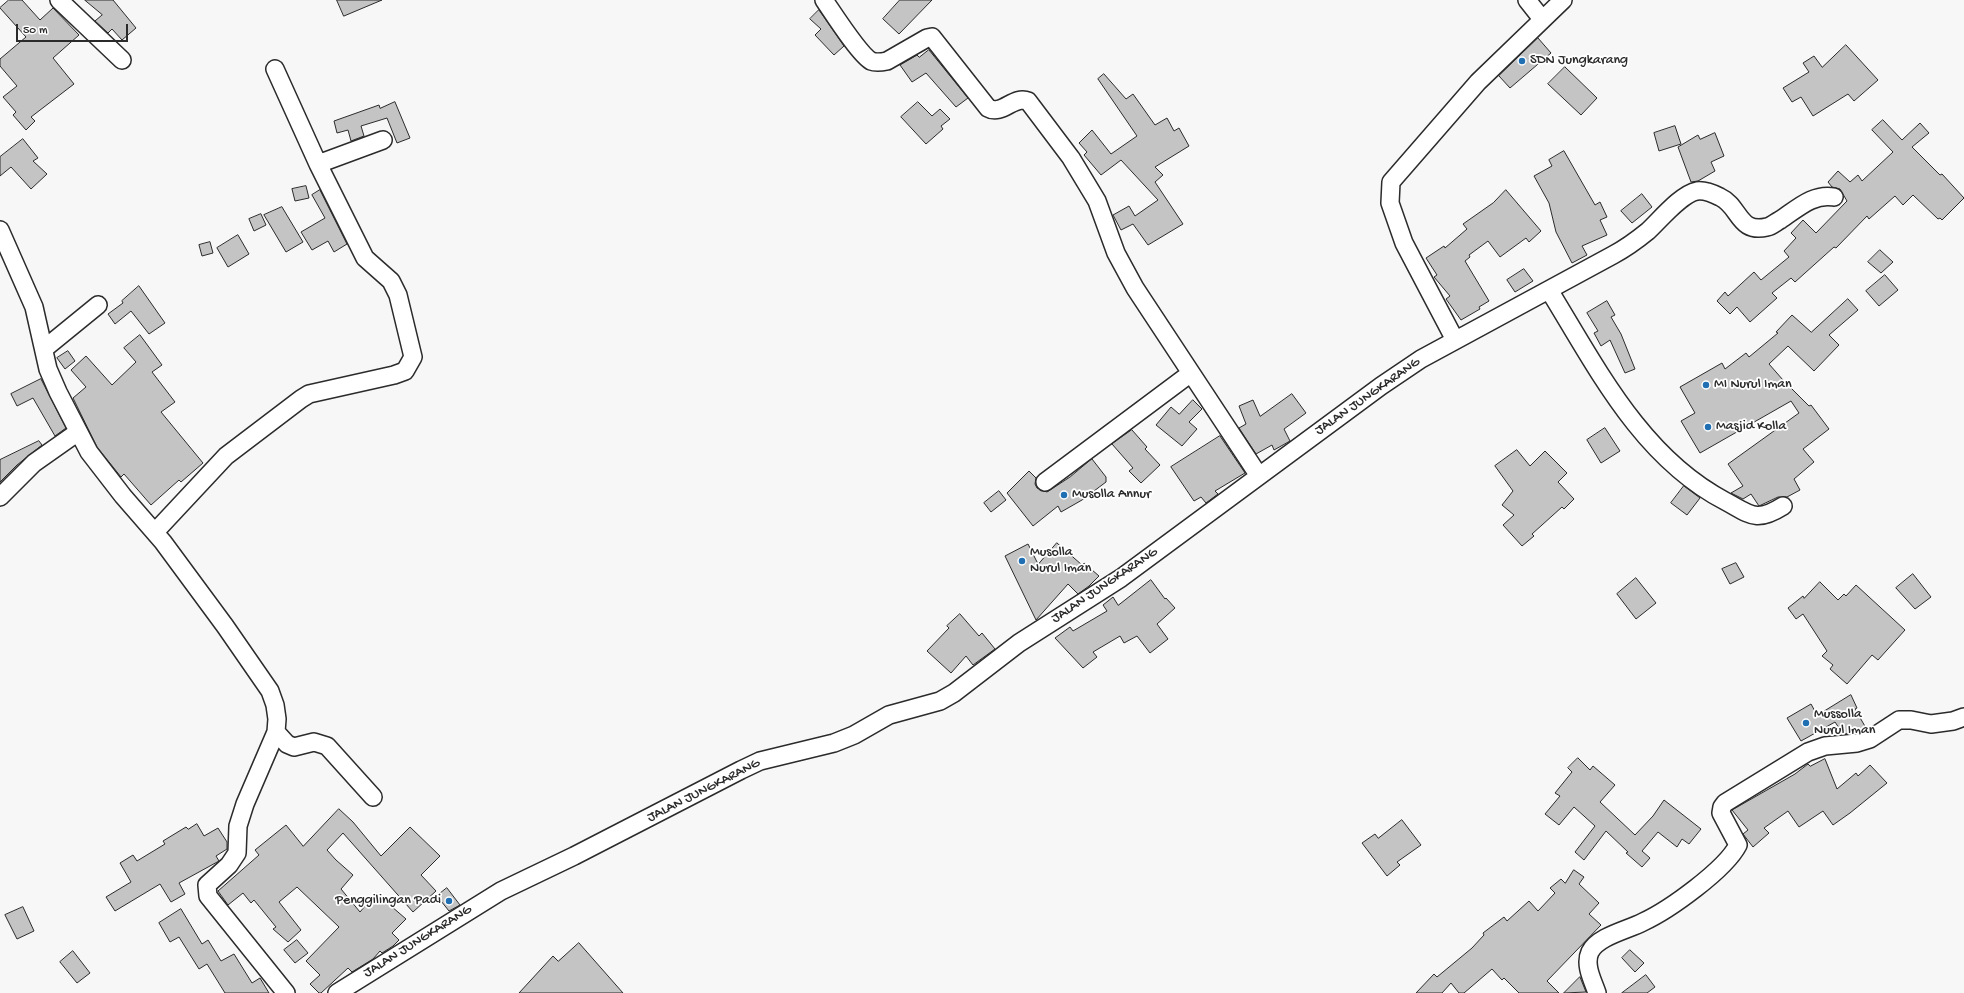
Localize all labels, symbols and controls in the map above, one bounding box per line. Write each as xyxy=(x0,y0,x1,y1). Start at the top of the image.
scale bar xyxy=(18,16,130,42)
text: 50 m xyxy=(23,24,48,38)
place label: SDN Jungkarang xyxy=(1530,53,1628,69)
marker: SDN Jungkarang xyxy=(1517,56,1527,66)
street label: JALAN JUNGKARANG xyxy=(1312,354,1424,440)
place label: MI Nurul Iman xyxy=(1714,377,1792,393)
marker: MI Nurul Iman xyxy=(1701,380,1711,390)
place label: Masjid Kolla xyxy=(1716,419,1786,435)
marker: Masjid Kolla xyxy=(1703,422,1713,432)
place label: Musolla Annur xyxy=(1072,487,1151,503)
marker: Musolla Annur xyxy=(1059,490,1069,500)
street label: JALAN JUNGKARANG xyxy=(1049,544,1161,628)
place label: Musolla Nurul Iman xyxy=(1030,545,1091,578)
marker: Musolla Nurul Iman xyxy=(1017,556,1027,566)
place label: Mussolla Nurul Iman xyxy=(1814,707,1875,740)
marker: Mussolla Nurul Iman xyxy=(1801,718,1811,728)
street label: JALAN JUNGKARANG xyxy=(645,755,763,827)
place label: Penggilingan Padi xyxy=(335,893,441,909)
marker: Penggilingan Padi xyxy=(444,896,454,906)
street label: JALAN JUNGKARANG xyxy=(361,902,475,982)

